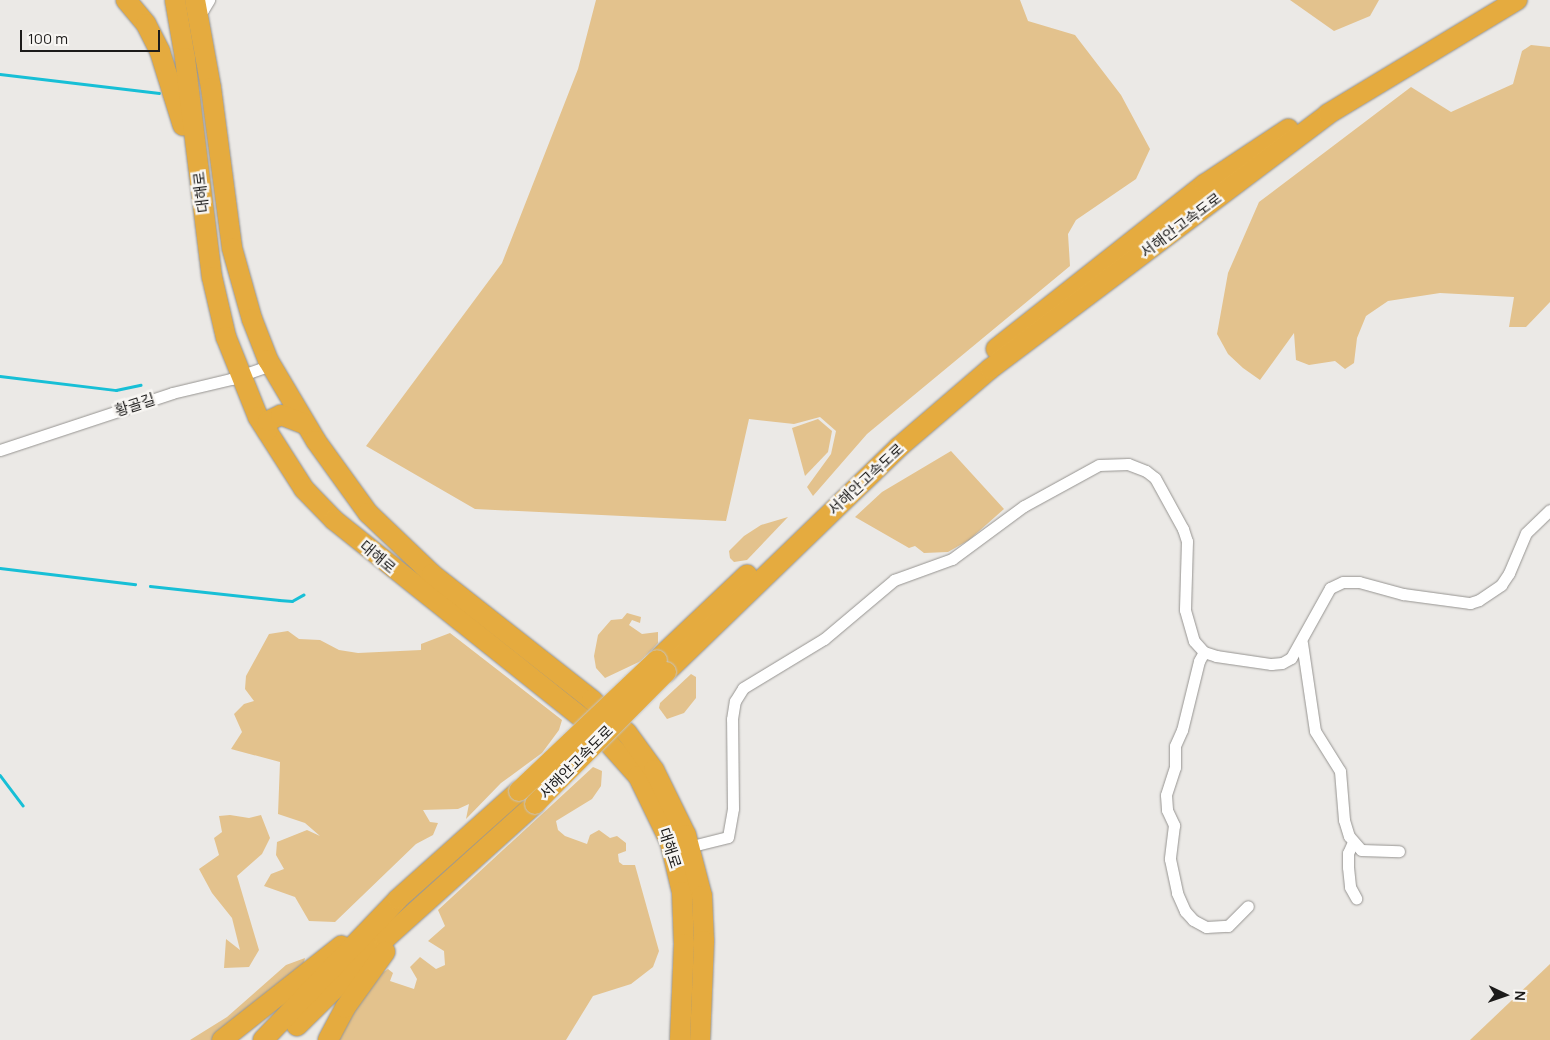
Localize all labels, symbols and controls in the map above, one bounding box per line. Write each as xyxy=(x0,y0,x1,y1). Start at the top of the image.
scale bar xyxy=(22,20,162,52)
text: 100 m xyxy=(28,28,68,49)
street label: 대해로 xyxy=(190,170,212,214)
street label: 서해안고속도로 xyxy=(1137,189,1225,261)
street label: 황골길 xyxy=(113,390,157,420)
street label: 서해안고속도로 xyxy=(825,439,907,519)
street label: 대해로 xyxy=(356,537,400,577)
street label: 서해안고속도로 xyxy=(535,721,617,803)
street label: 대해로 xyxy=(655,826,685,870)
north arrow xyxy=(1480,970,1530,1020)
text: N xyxy=(1511,990,1530,1001)

